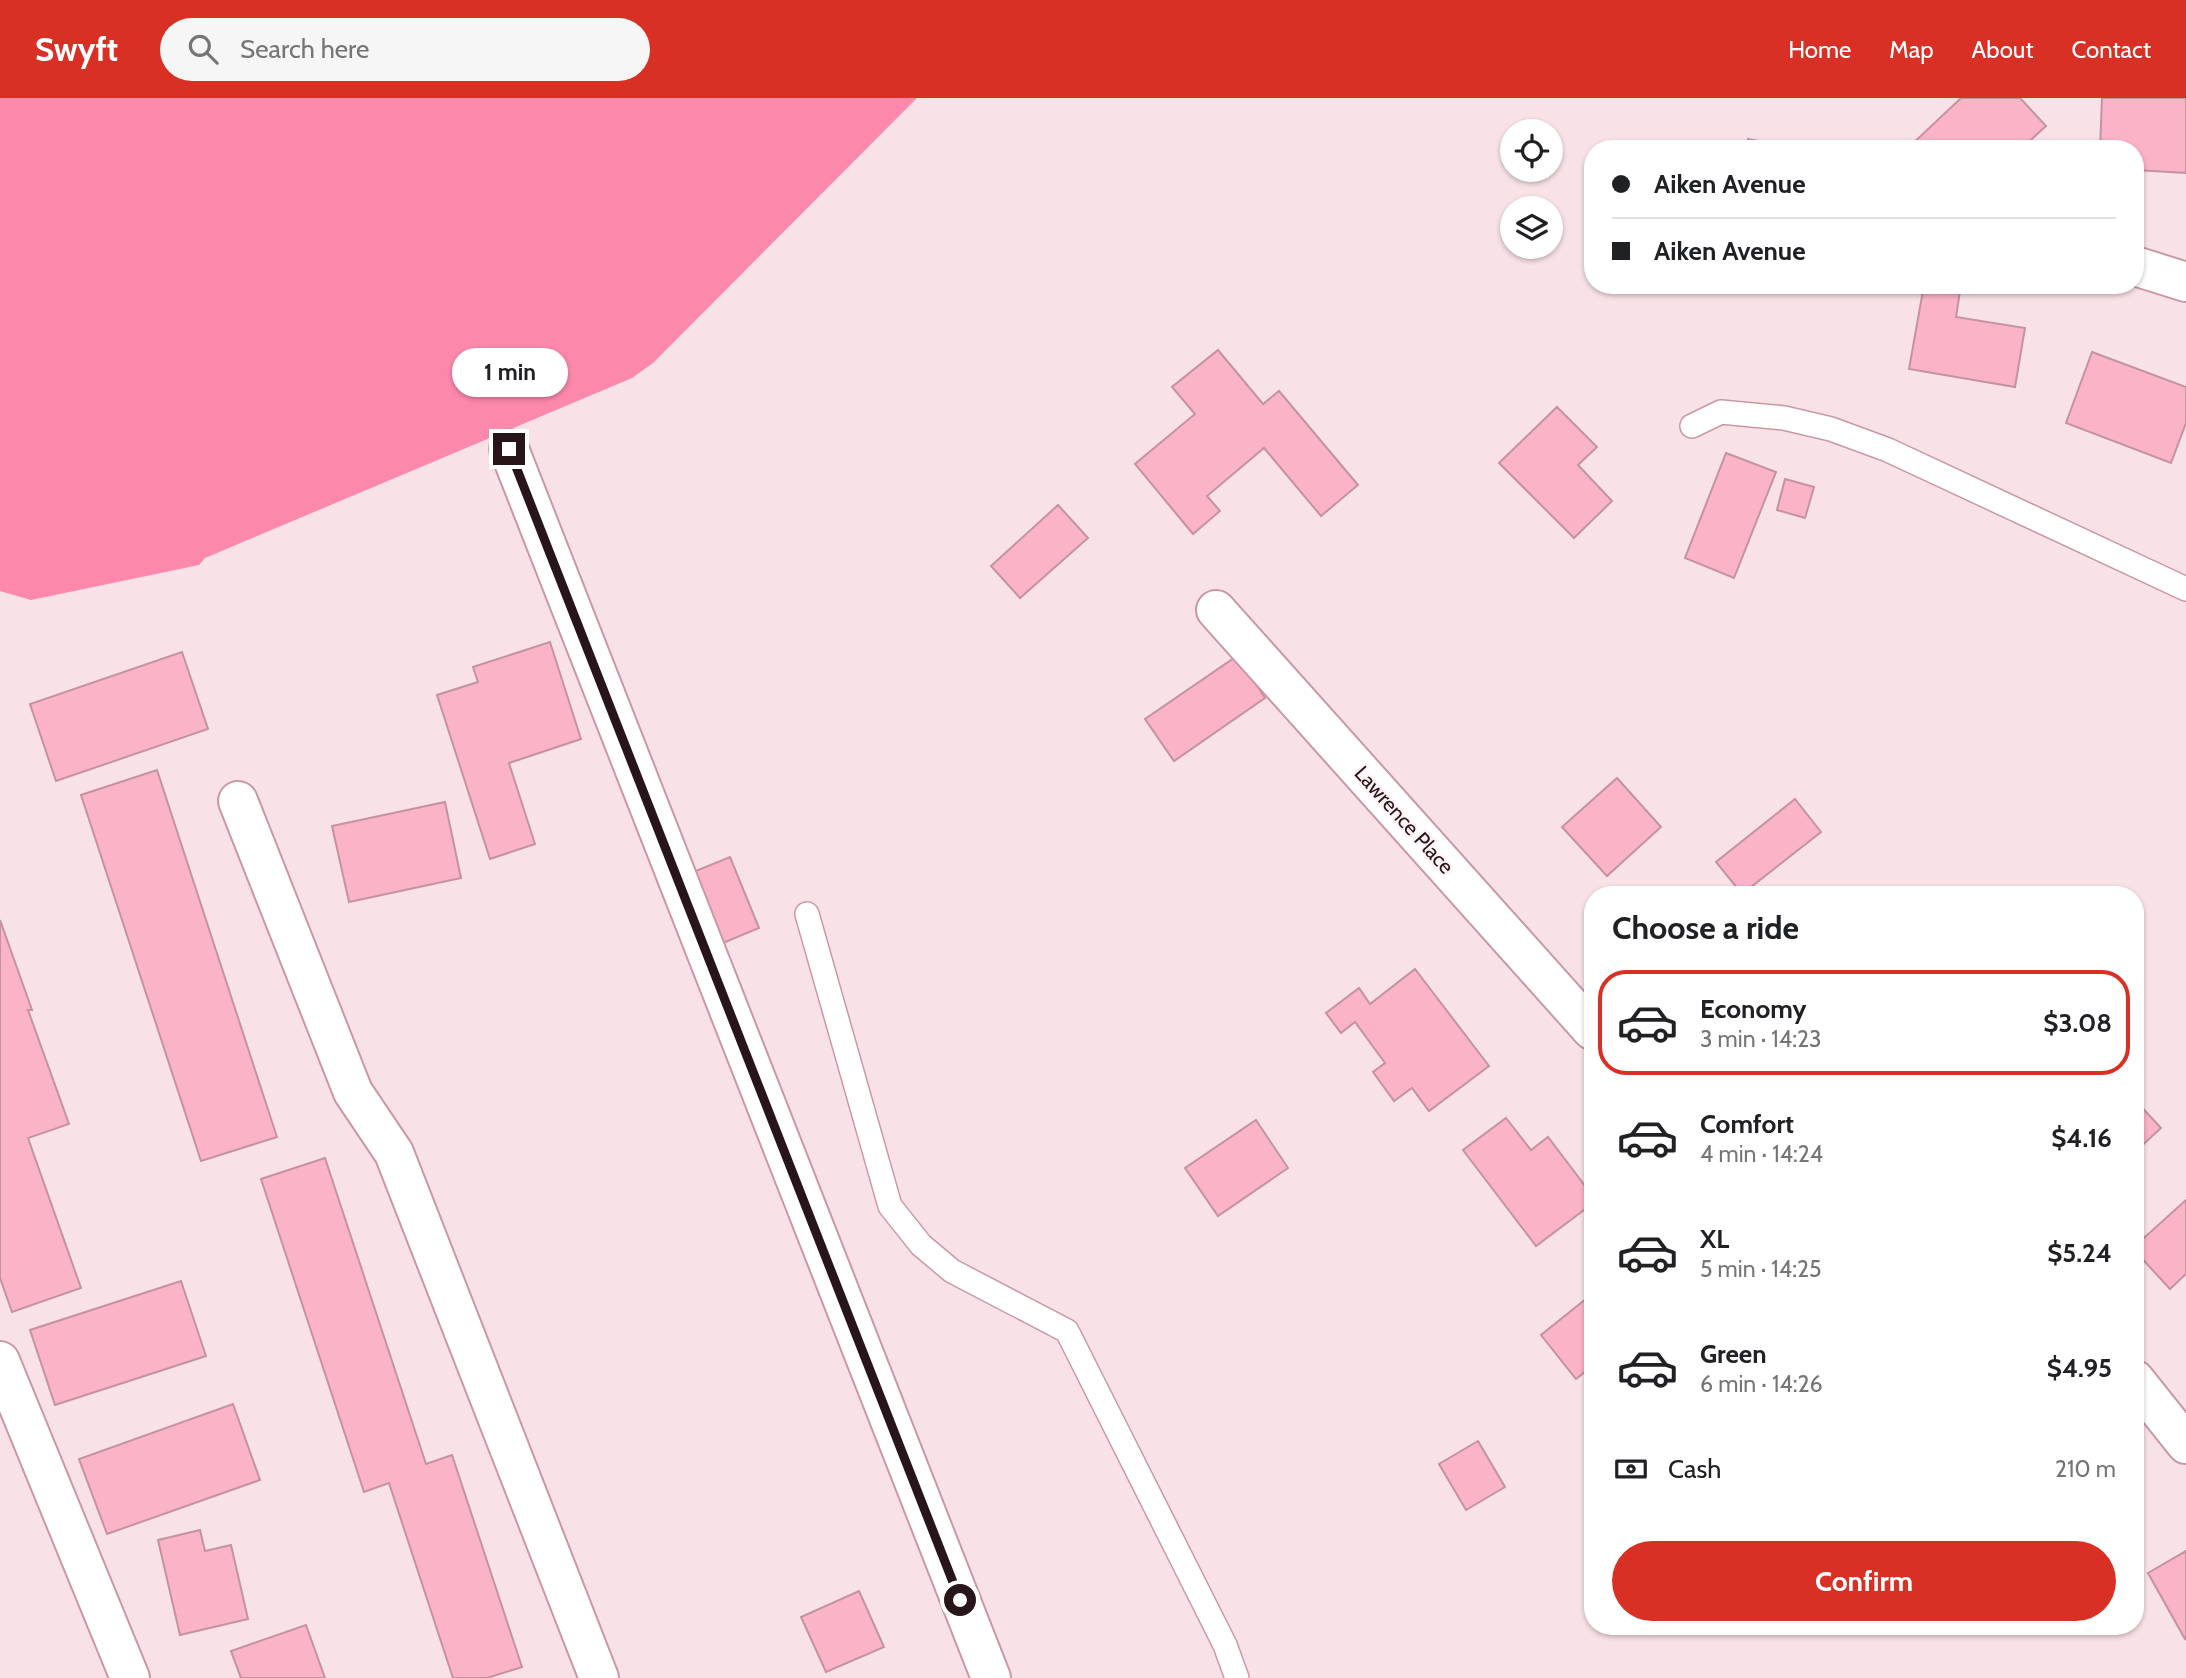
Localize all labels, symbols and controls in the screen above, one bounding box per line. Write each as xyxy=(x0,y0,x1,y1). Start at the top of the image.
search box xyxy=(160,18,650,81)
text: Swyft xyxy=(35,29,118,69)
icon: search xyxy=(184,30,222,68)
text: Search here xyxy=(240,33,369,65)
text: Home xyxy=(1788,35,1851,64)
text: Map xyxy=(1889,35,1934,64)
text: About xyxy=(1972,35,2034,64)
text: Contact xyxy=(2072,35,2151,64)
map controls xyxy=(1500,119,1563,259)
button: locate xyxy=(1500,119,1563,182)
text: Aiken Avenue xyxy=(1654,168,1806,200)
button: layers xyxy=(1500,196,1563,259)
text: Aiken Avenue xyxy=(1654,235,1806,267)
callout: 1 min xyxy=(451,348,567,396)
text: 1 min xyxy=(484,358,536,386)
route end xyxy=(493,433,525,465)
street label: Lawrence Place xyxy=(1349,761,1459,879)
text: Choose a ride xyxy=(1612,908,1799,947)
icon: car xyxy=(1616,991,1679,1054)
text: Economy xyxy=(1700,993,1806,1025)
text: $3.08 xyxy=(2043,1007,2112,1039)
text: 3 min · 14:23 xyxy=(1700,1025,1821,1053)
icon: car xyxy=(1616,1106,1679,1169)
text: Comfort xyxy=(1700,1108,1794,1140)
text: $4.16 xyxy=(2051,1122,2112,1154)
text: 4 min · 14:24 xyxy=(1700,1140,1823,1168)
icon: car xyxy=(1616,1221,1679,1284)
text: XL xyxy=(1700,1223,1729,1255)
text: $5.24 xyxy=(2047,1237,2112,1269)
text: 5 min · 14:25 xyxy=(1700,1255,1821,1283)
icon: car xyxy=(1616,1336,1679,1399)
text: Green xyxy=(1700,1338,1767,1370)
text: $4.95 xyxy=(2047,1352,2112,1384)
text: 6 min · 14:26 xyxy=(1700,1370,1823,1398)
icon: cash xyxy=(1612,1450,1650,1488)
text: Cash xyxy=(1668,1453,1721,1485)
text: 210 m xyxy=(2055,1455,2116,1483)
button: Confirm xyxy=(1612,1541,2116,1621)
route start xyxy=(944,1584,976,1616)

